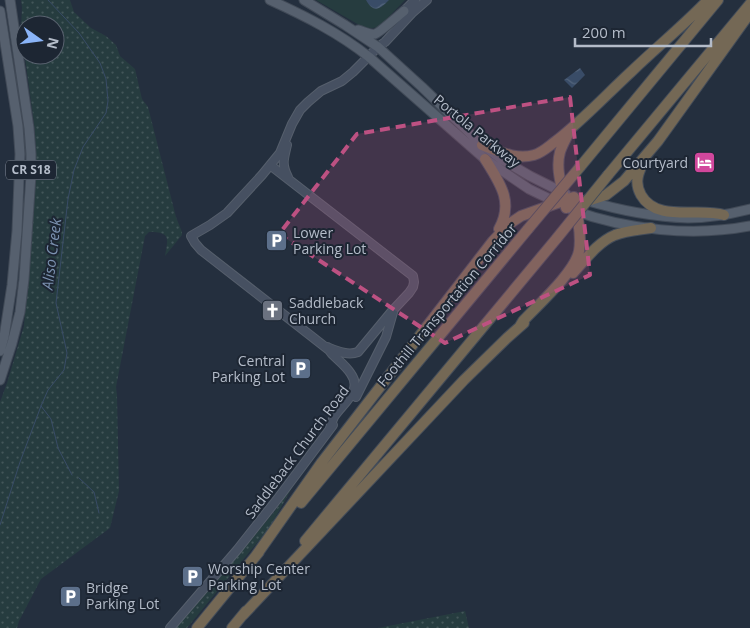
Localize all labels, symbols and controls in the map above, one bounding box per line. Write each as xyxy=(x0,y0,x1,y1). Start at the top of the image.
north arrow xyxy=(15,15,65,65)
scale bar xyxy=(575,15,711,47)
text: 200 m xyxy=(582,22,626,42)
text: N xyxy=(43,35,64,51)
street label: Portola Parkway xyxy=(430,90,525,172)
hotel icon: Courtyard xyxy=(692,151,716,175)
place label: Courtyard xyxy=(622,153,688,172)
road number: CR S18 xyxy=(6,160,56,180)
water label: Aliso Creek xyxy=(37,216,65,292)
street label: Foothill Transportation Corridor xyxy=(373,219,521,390)
place label: Lower Parking Lot xyxy=(293,223,366,258)
parking icon: Lower Parking Lot xyxy=(265,229,289,253)
place label: Saddleback Church xyxy=(289,293,364,328)
church icon: Saddleback Church xyxy=(261,299,285,323)
place label: Central Parking Lot xyxy=(212,351,285,386)
parking icon: Central Parking Lot xyxy=(289,357,313,381)
street label: Saddleback Church Road xyxy=(240,381,353,522)
place label: Worship Center Parking Lot xyxy=(208,559,310,594)
parking icon: Worship Center Parking Lot xyxy=(180,565,204,589)
place label: Bridge Parking Lot xyxy=(86,578,159,613)
parking icon: Bridge Parking Lot xyxy=(58,584,82,608)

